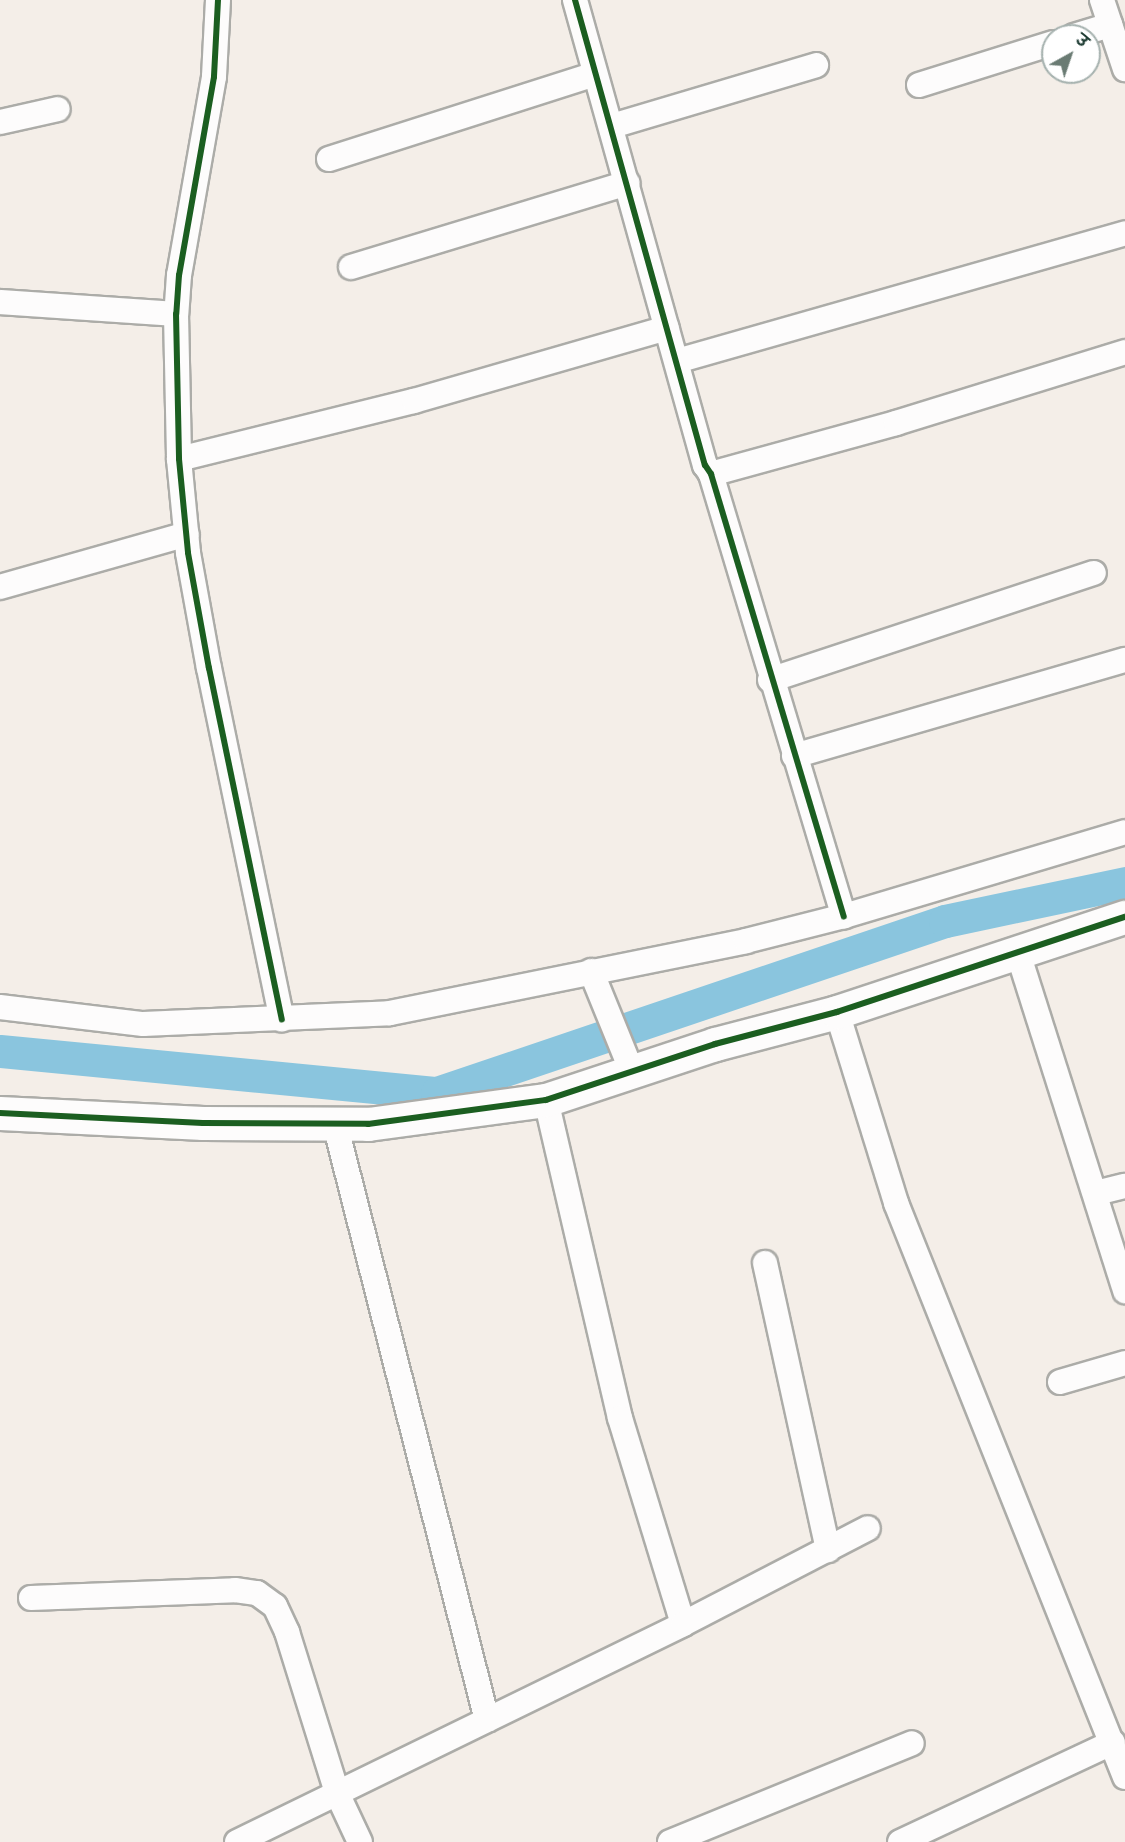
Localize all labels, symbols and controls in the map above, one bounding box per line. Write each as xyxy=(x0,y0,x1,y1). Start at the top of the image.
north arrow xyxy=(1041,24,1101,84)
text: उ xyxy=(1071,31,1092,52)

